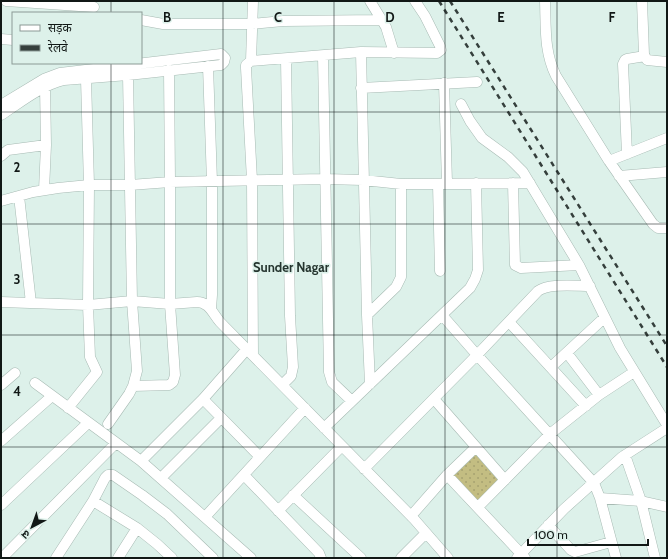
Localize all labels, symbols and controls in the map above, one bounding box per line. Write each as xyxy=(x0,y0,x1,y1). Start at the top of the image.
text: B xyxy=(163,9,171,25)
text: C xyxy=(274,9,282,25)
text: D xyxy=(385,9,395,25)
text: E xyxy=(497,9,505,25)
text: F xyxy=(609,9,616,25)
legend xyxy=(12,12,142,64)
text: सड़क xyxy=(48,20,73,35)
text: रेलवे xyxy=(48,40,68,55)
text: 2 xyxy=(14,159,21,175)
district label: Sunder Nagar xyxy=(253,259,330,275)
text: 3 xyxy=(13,271,21,287)
text: 4 xyxy=(13,383,21,399)
north arrow xyxy=(12,507,52,547)
scale bar xyxy=(528,521,648,547)
text: उ xyxy=(18,527,32,542)
text: 100 m xyxy=(534,527,568,542)

